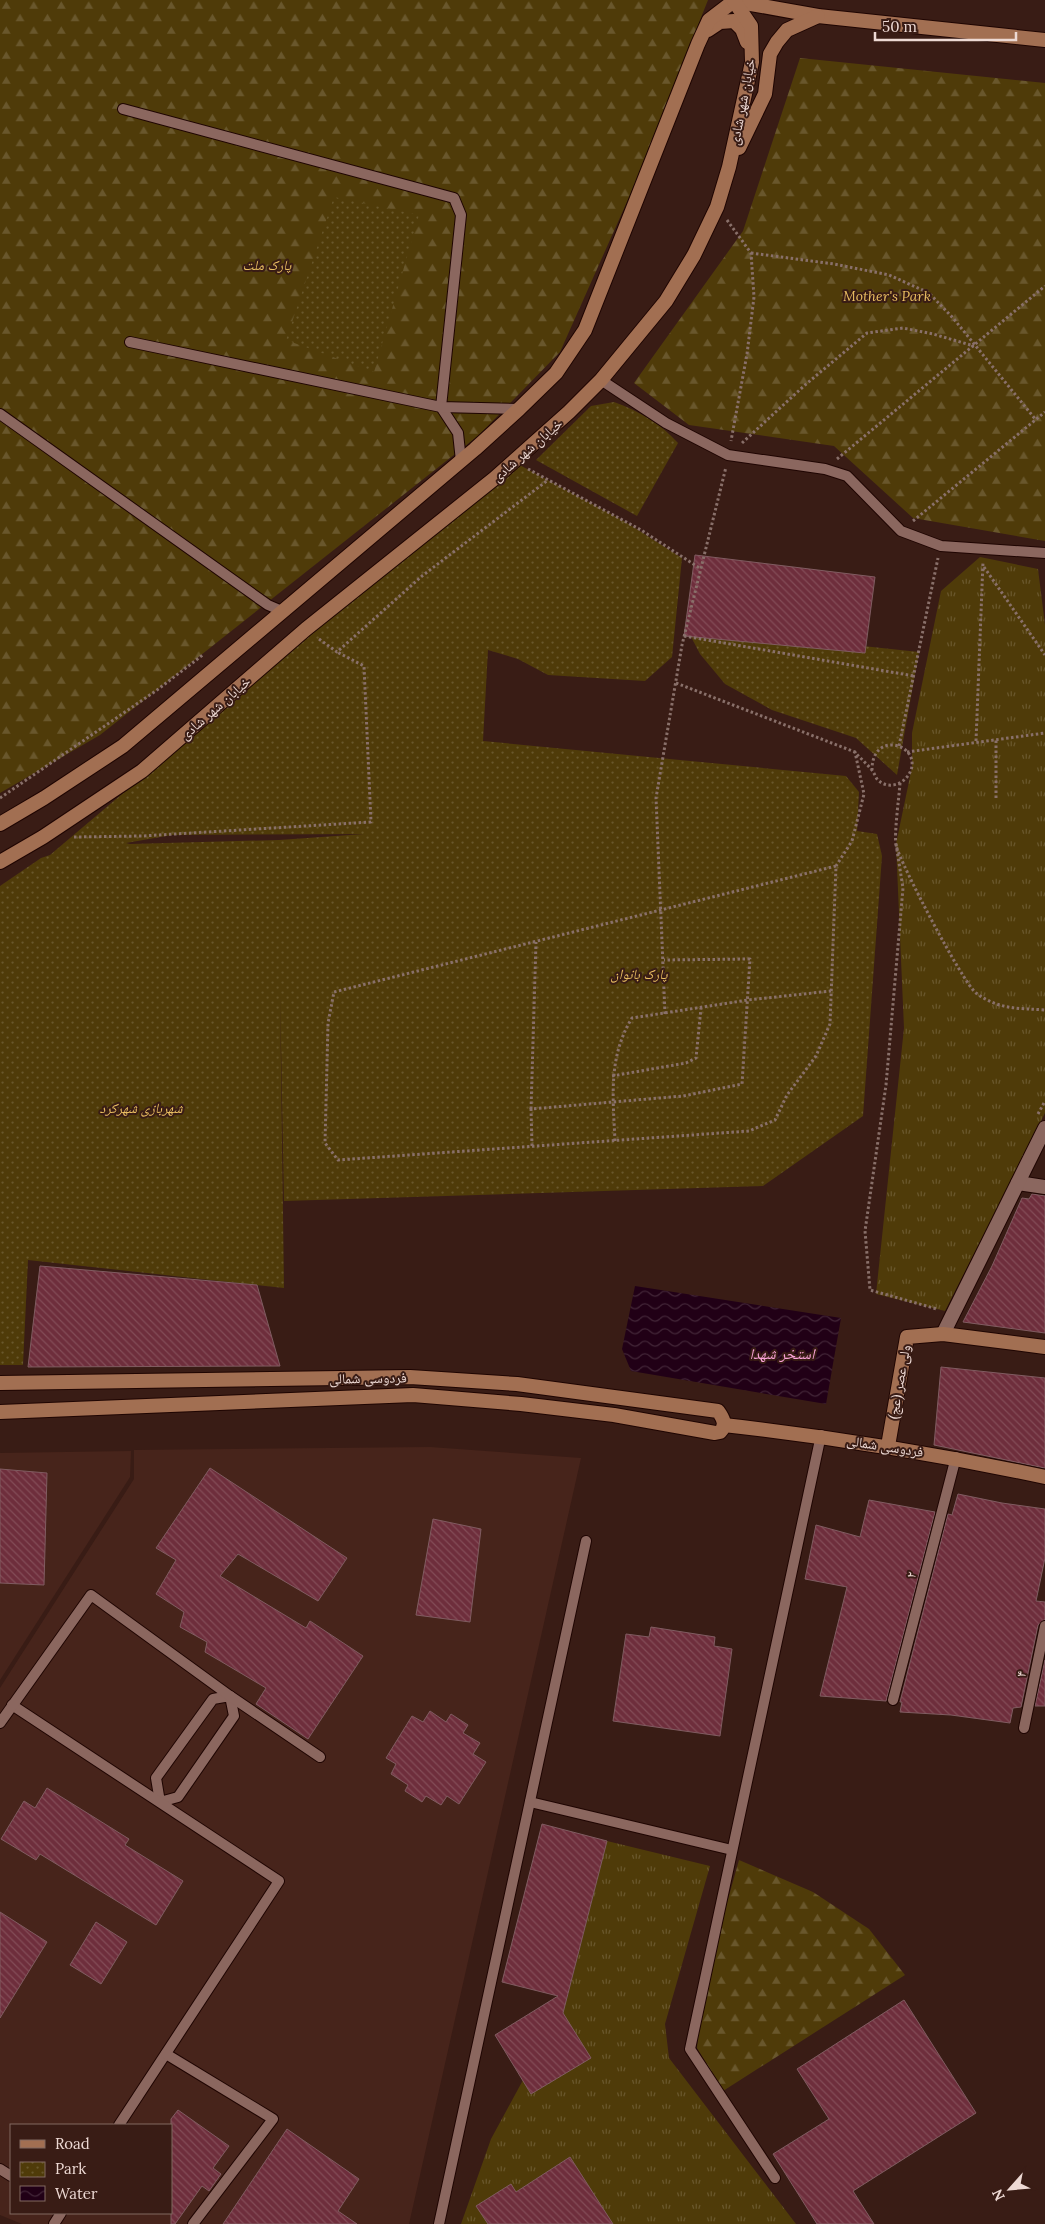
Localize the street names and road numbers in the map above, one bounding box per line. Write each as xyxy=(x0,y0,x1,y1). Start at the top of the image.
street label: خیابان شهر شادی xyxy=(725,57,759,147)
street label: خیابان شهر شادی xyxy=(488,414,566,486)
street label: خیابان شهر شادی xyxy=(176,672,254,744)
street label: ولی عصر (عج) xyxy=(884,1343,915,1421)
street label: فردوسی شمالی xyxy=(329,1368,407,1388)
street label: فردوسی شمالی xyxy=(845,1431,925,1461)
street label: ۲ xyxy=(901,1570,921,1580)
street label: ۴ xyxy=(1012,1669,1030,1679)

